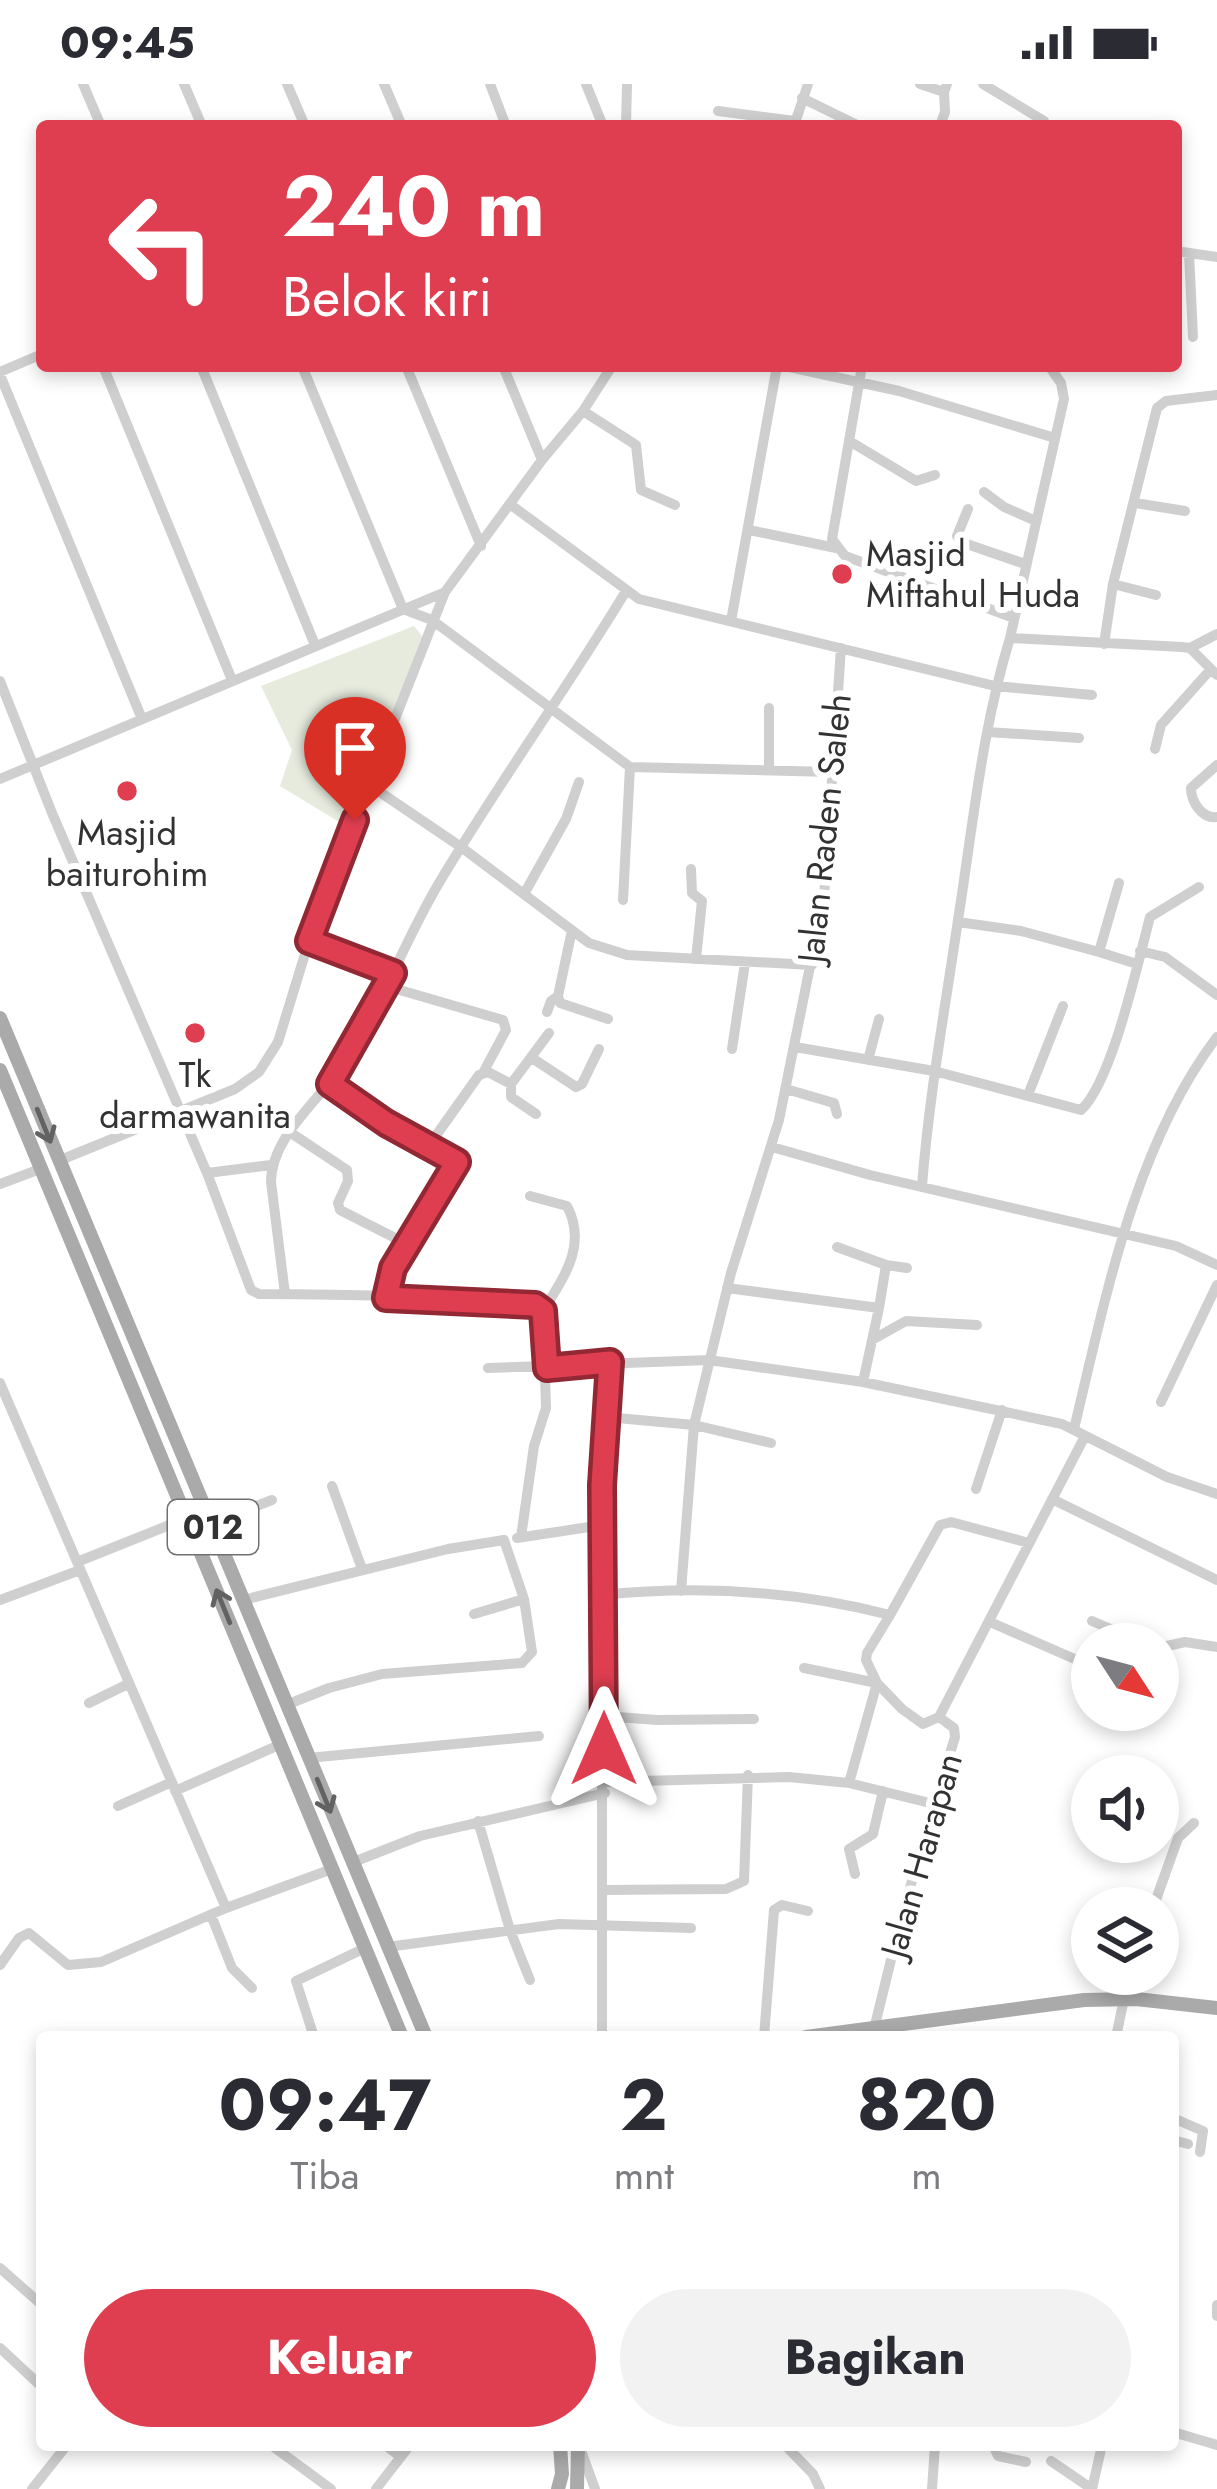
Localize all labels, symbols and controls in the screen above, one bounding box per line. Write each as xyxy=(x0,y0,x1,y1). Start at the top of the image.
text: 09:45 xyxy=(60,10,195,75)
text: 240 m xyxy=(282,146,545,268)
icon: left xyxy=(84,168,240,324)
text: Belok kiri xyxy=(282,258,492,336)
place label: Masjid Miftahul Huda xyxy=(866,527,1080,620)
marker: Masjid Miftahul Huda xyxy=(829,561,855,587)
street label: Jalan Raden Saleh xyxy=(784,691,864,969)
pin xyxy=(304,697,406,820)
icon: arrive xyxy=(322,715,388,781)
marker: Masjid baiturohim xyxy=(114,778,140,804)
place label: Masjid baiturohim xyxy=(46,806,208,899)
marker: Tk darmawanita xyxy=(182,1020,208,1046)
place label: Tk darmawanita xyxy=(99,1048,291,1141)
one-way arrow xyxy=(34,1107,56,1144)
road number: 012 xyxy=(168,1500,258,1554)
one-way arrow xyxy=(211,1588,232,1625)
north arrow xyxy=(1071,1623,1179,1731)
map controls xyxy=(1071,1623,1179,1995)
position arrow xyxy=(541,1686,667,1812)
street label: Jalan Harapan xyxy=(866,1747,975,1967)
button: sound xyxy=(1071,1755,1179,1863)
one-way arrow xyxy=(315,1777,336,1814)
button: layers xyxy=(1071,1887,1179,1995)
text: 09:47 xyxy=(218,2053,431,2157)
text: 2 xyxy=(620,2053,667,2157)
text: 820 xyxy=(856,2053,996,2157)
text: Tiba xyxy=(290,2147,359,2204)
text: mnt xyxy=(614,2147,674,2204)
text: m xyxy=(911,2147,942,2204)
button: Keluar xyxy=(84,2289,596,2427)
button: Bagikan xyxy=(620,2289,1131,2427)

